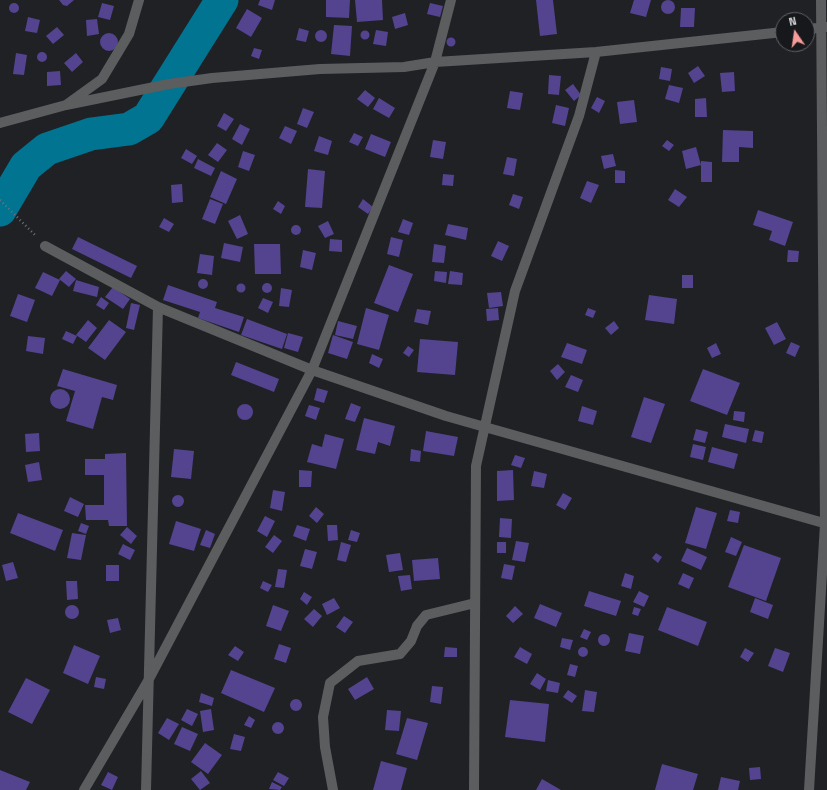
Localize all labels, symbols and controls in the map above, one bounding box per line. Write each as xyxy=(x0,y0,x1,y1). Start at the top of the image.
north arrow xyxy=(775,12,815,52)
text: N xyxy=(787,13,798,30)

